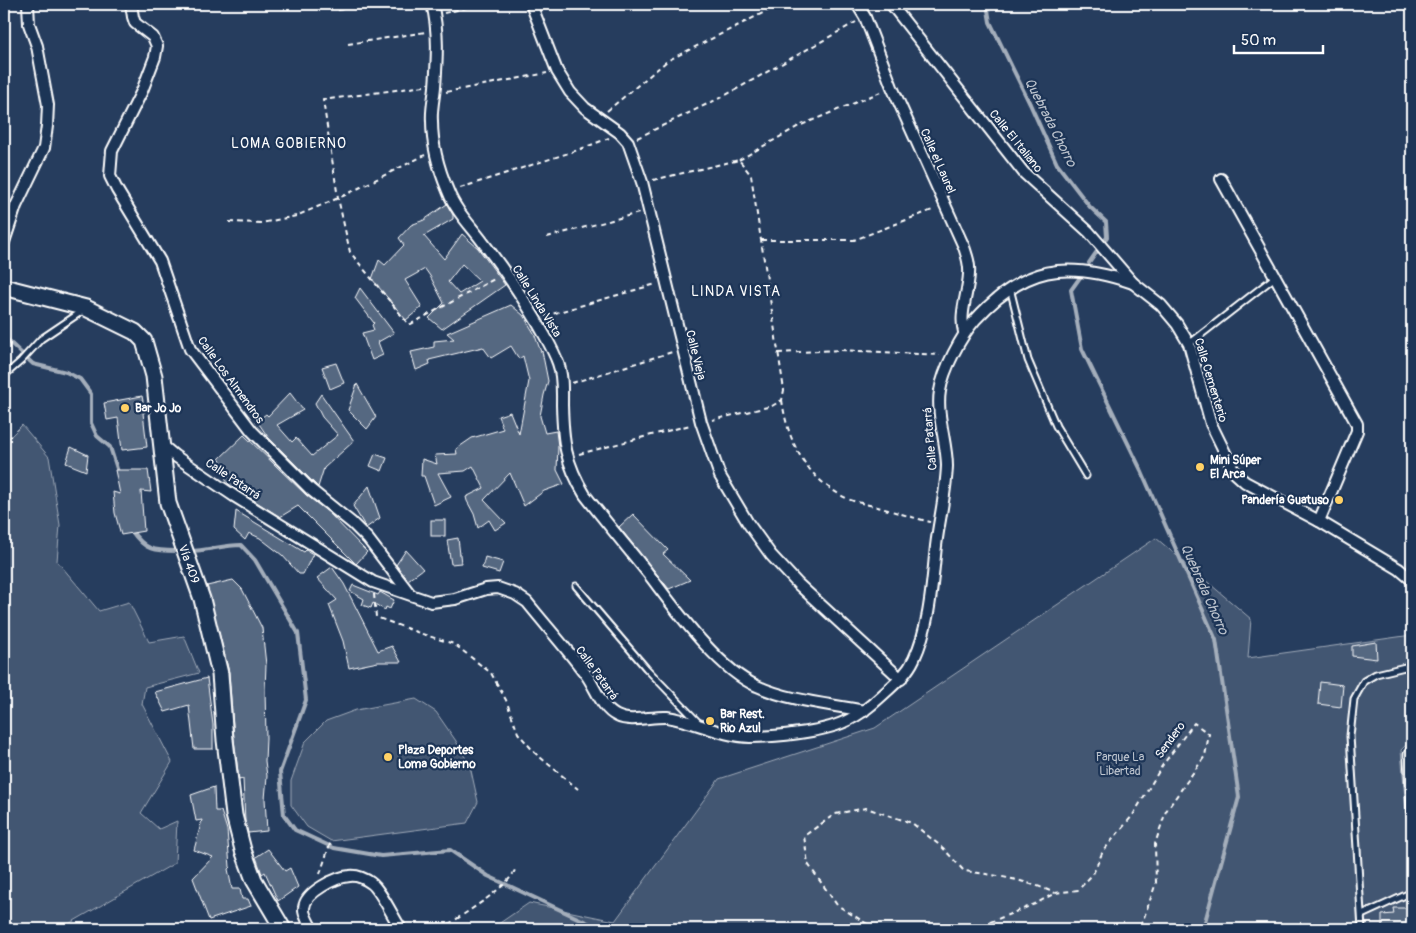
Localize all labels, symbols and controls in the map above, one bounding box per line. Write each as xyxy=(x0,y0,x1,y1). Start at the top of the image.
scale bar xyxy=(1234,22,1322,54)
text: 50 m xyxy=(1241,31,1276,50)
water label: Quebrada Chorro xyxy=(1021,75,1081,171)
street label: Calle El Italiano xyxy=(986,107,1046,176)
street label: Calle el Laurel xyxy=(917,126,959,196)
district label: LOMA GOBIERNO xyxy=(231,135,347,152)
street label: Calle Linda Vista xyxy=(508,263,565,340)
district label: LINDA VISTA xyxy=(691,283,781,300)
street label: Calle Vieja xyxy=(682,329,709,382)
street label: Calle Los Almendros xyxy=(194,334,268,427)
street label: Calle Cementerio xyxy=(1191,336,1231,424)
place label: Bar Jo Jo xyxy=(135,401,182,416)
marker: Bar Jo Jo xyxy=(119,402,131,414)
street label: Calle Patarrá xyxy=(920,406,941,471)
place label: Mini Súper El Arca xyxy=(1210,453,1262,482)
street label: Calle Patarrá xyxy=(202,456,263,504)
marker: Mini Súper El Arca xyxy=(1194,461,1206,473)
place label: Pandería Guatuso xyxy=(1241,493,1330,508)
marker: Pandería Guatuso xyxy=(1333,494,1345,506)
water label: Quebrada Chorro xyxy=(1177,541,1233,638)
street label: Vía 409 xyxy=(175,543,202,586)
street label: Calle Patarrá xyxy=(572,643,621,704)
place label: Bar Rest. Rio Azul xyxy=(720,707,765,736)
marker: Bar Rest. Rio Azul xyxy=(704,715,716,727)
street label: Sendero xyxy=(1152,719,1189,762)
place label: Plaza Deportes Loma Gobierno xyxy=(398,743,476,772)
park label: Parque La Libertad xyxy=(1096,750,1145,779)
marker: Plaza Deportes Loma Gobierno xyxy=(382,751,394,763)

